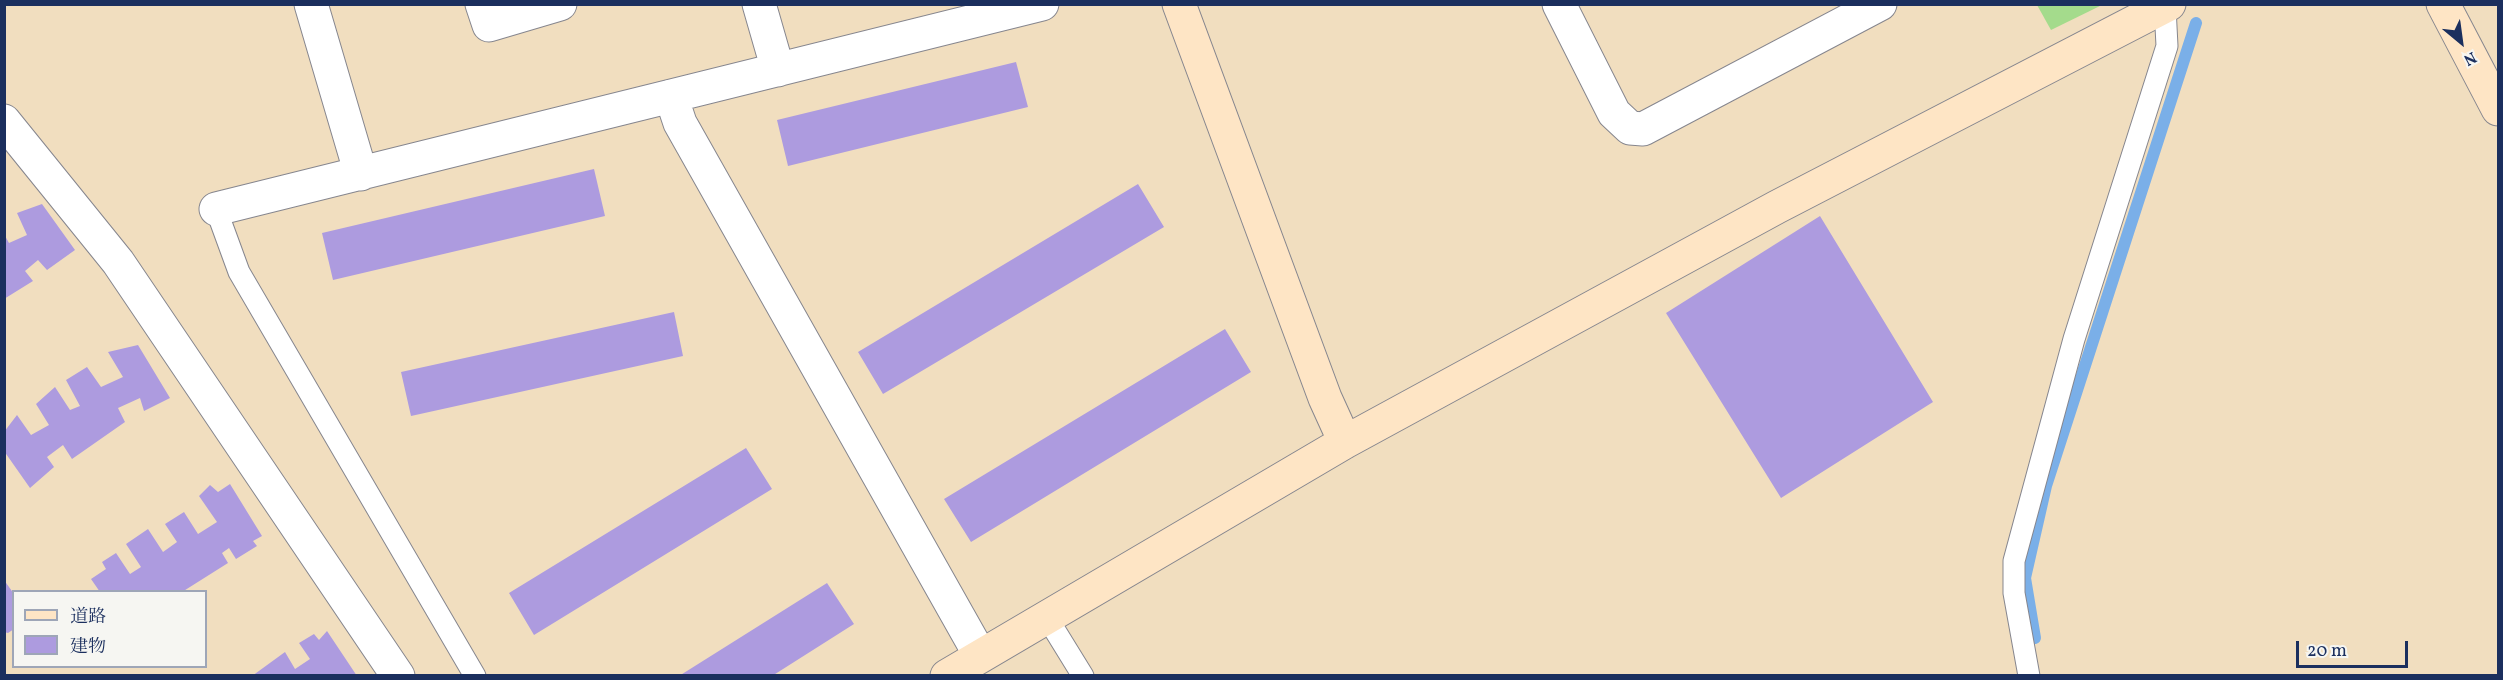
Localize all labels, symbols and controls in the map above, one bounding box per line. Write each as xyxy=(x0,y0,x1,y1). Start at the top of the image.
north arrow xyxy=(2431,12,2491,72)
text: N xyxy=(2459,45,2480,70)
legend xyxy=(12,590,207,668)
text: 道路 xyxy=(70,605,106,630)
scale bar xyxy=(2299,629,2412,667)
text: 建物 xyxy=(70,635,106,660)
text: 20 m xyxy=(2307,639,2347,664)

